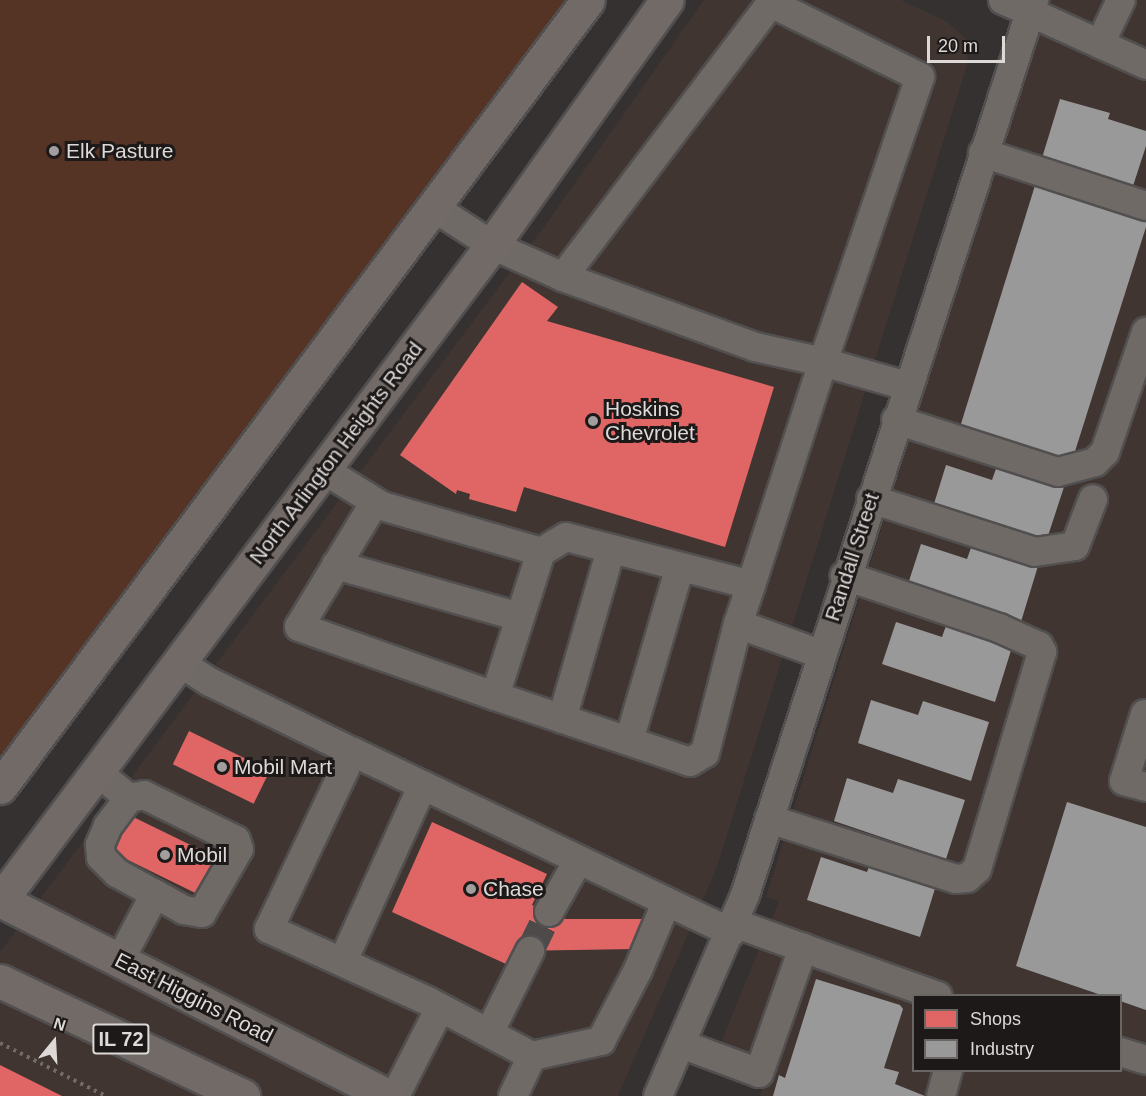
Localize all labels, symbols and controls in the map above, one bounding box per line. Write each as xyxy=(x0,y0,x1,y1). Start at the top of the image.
scale bar xyxy=(930,24,1008,62)
text: 20 m xyxy=(938,36,978,56)
place label: Elk Pasture xyxy=(66,138,173,164)
marker: Elk Pasture xyxy=(47,144,61,158)
street label: North Arlington Heights Road xyxy=(244,336,428,570)
place label: Hoskins Chevrolet xyxy=(605,396,695,446)
marker: Hoskins Chevrolet xyxy=(586,414,600,428)
street label: Randall Street xyxy=(819,490,885,624)
place label: Mobil Mart xyxy=(234,754,332,780)
marker: Mobil Mart xyxy=(215,760,229,774)
place label: Mobil xyxy=(177,842,227,868)
marker: Mobil xyxy=(158,848,172,862)
place label: Chase xyxy=(483,876,544,902)
marker: Chase xyxy=(464,882,478,896)
street label: East Higgins Road xyxy=(111,947,277,1049)
legend xyxy=(912,994,1122,1072)
text: Shops xyxy=(970,1009,1021,1029)
north arrow xyxy=(24,1012,84,1072)
text: N xyxy=(52,1015,68,1034)
road number: IL 72 xyxy=(91,1022,151,1056)
text: Industry xyxy=(970,1039,1034,1059)

